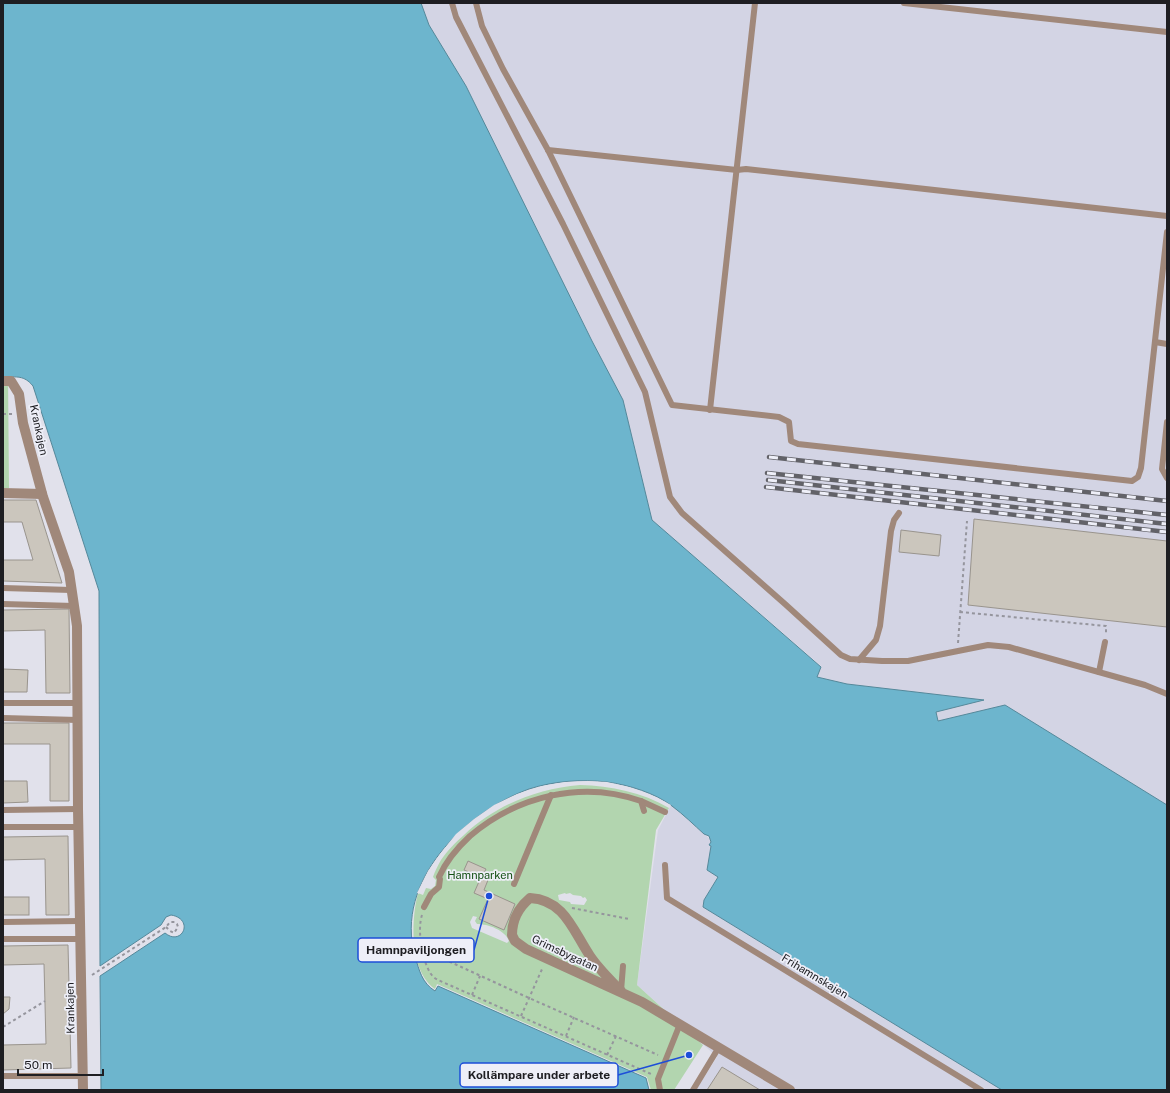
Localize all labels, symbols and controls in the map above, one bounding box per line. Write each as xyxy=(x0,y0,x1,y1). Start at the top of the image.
street label: Krankajen xyxy=(28,404,50,456)
park label: Hamnparken xyxy=(447,869,513,881)
street label: Grimsbygatan xyxy=(530,932,600,974)
callout: Hamnpaviljongen xyxy=(358,938,474,962)
text: Hamnpaviljongen xyxy=(366,943,466,957)
street label: Frihamnskajen xyxy=(780,952,850,1000)
street label: Krankajen xyxy=(64,982,76,1034)
scale bar xyxy=(18,1051,103,1077)
text: 50 m xyxy=(24,1058,52,1072)
callout: Kollämpare under arbete xyxy=(460,1063,618,1087)
text: Kollämpare under arbete xyxy=(468,1068,610,1082)

